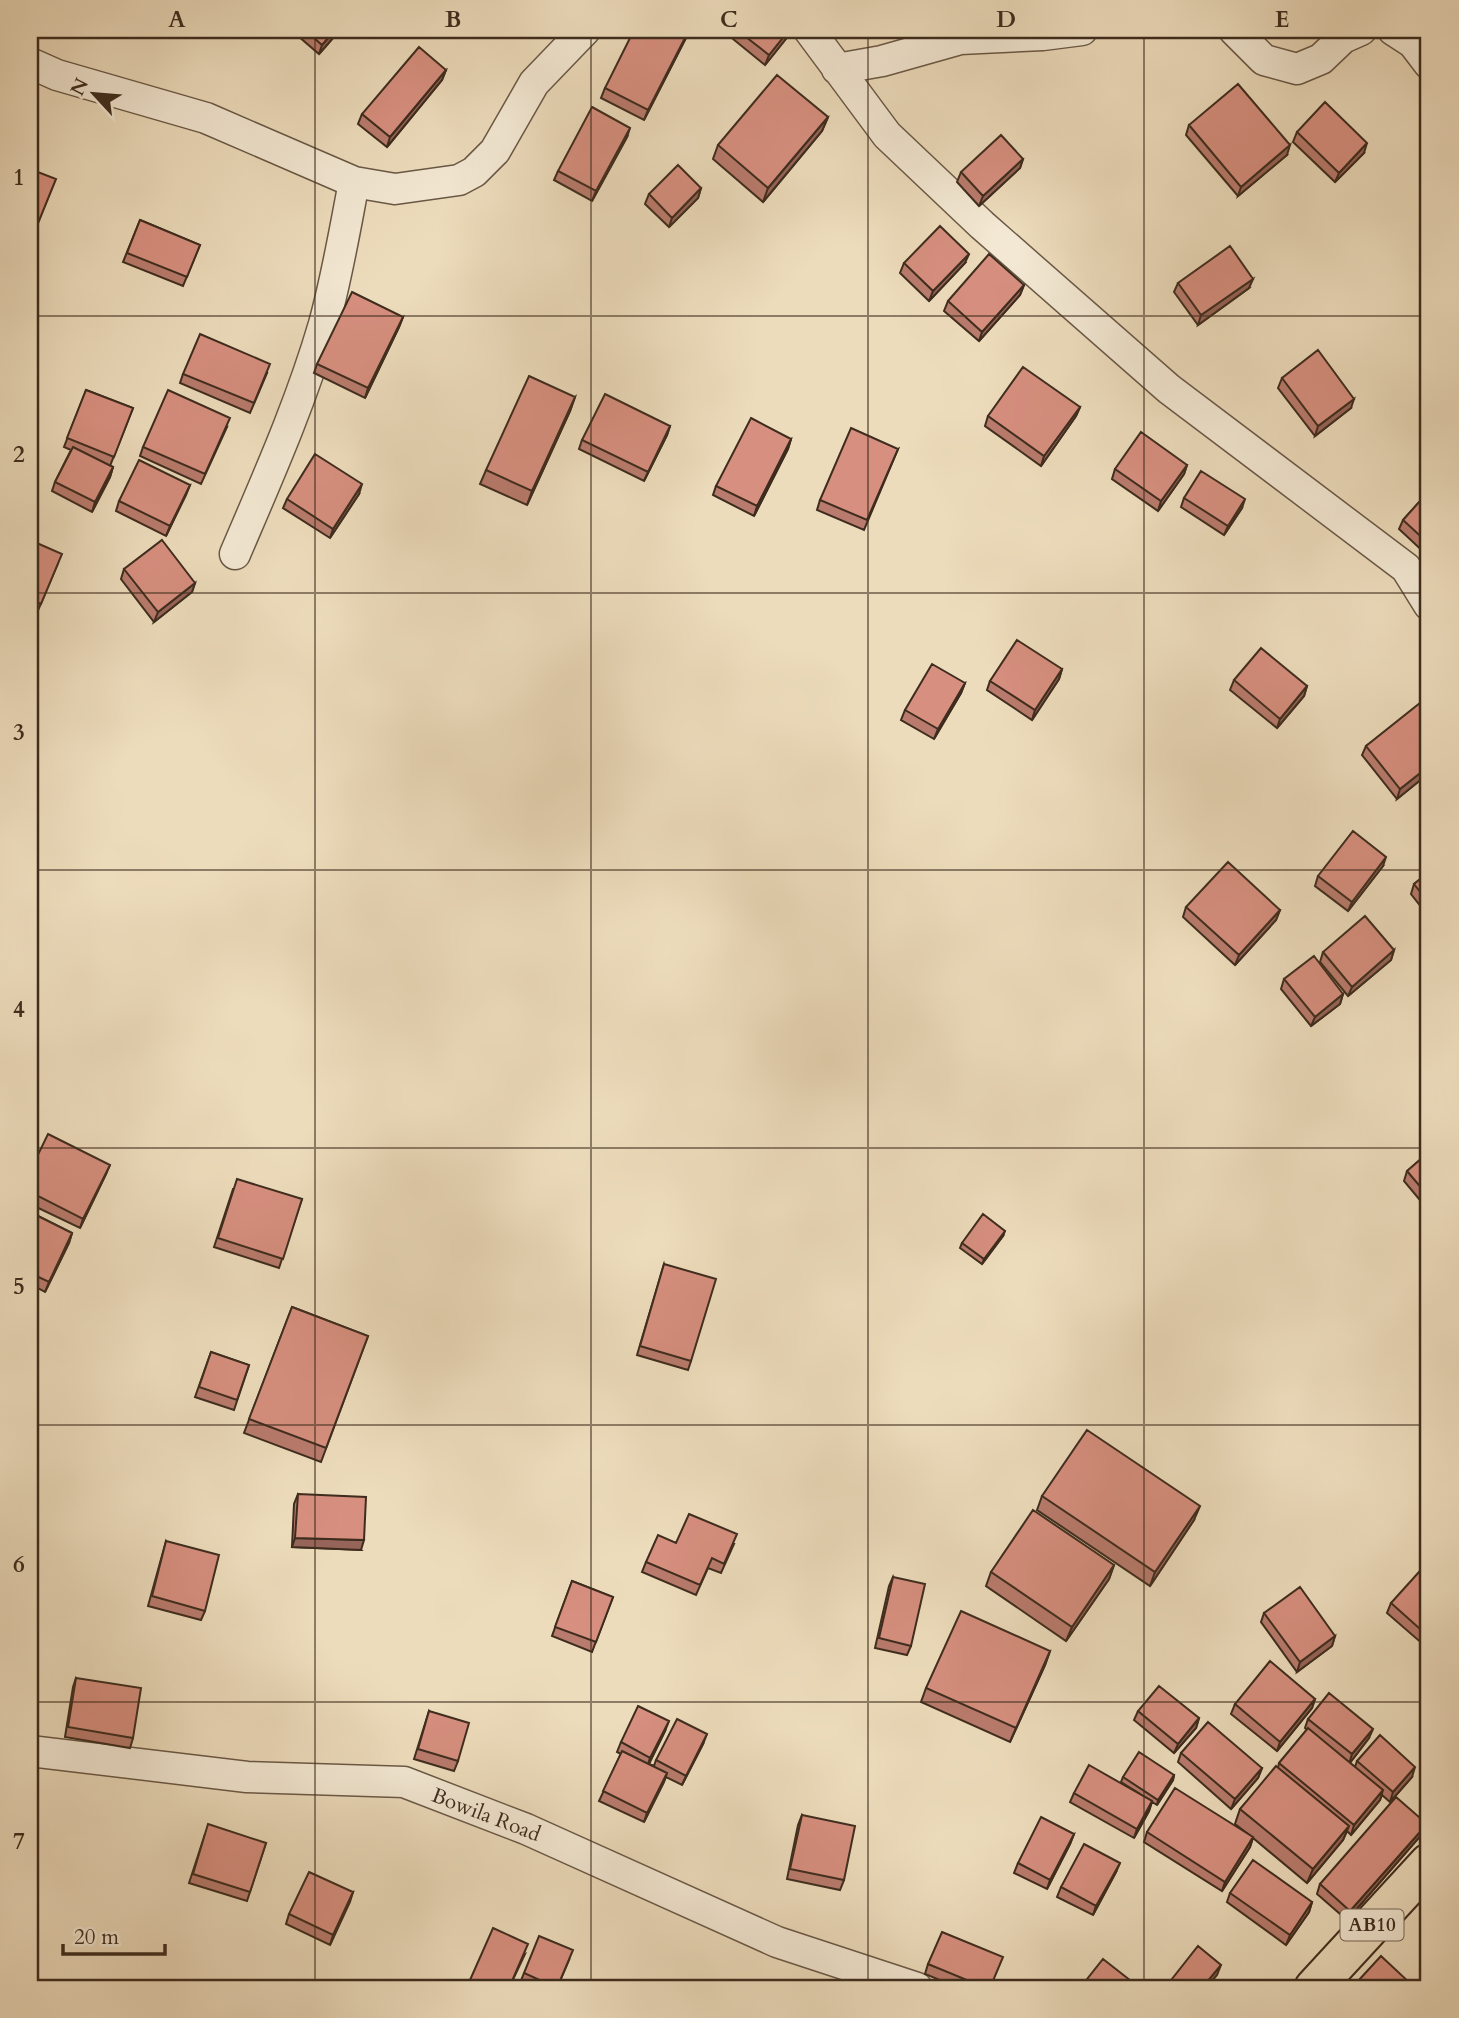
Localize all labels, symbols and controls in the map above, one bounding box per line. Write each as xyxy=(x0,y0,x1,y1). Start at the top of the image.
text: A xyxy=(168,4,186,35)
text: B xyxy=(445,4,461,35)
text: C xyxy=(720,4,738,35)
text: D xyxy=(996,4,1016,35)
text: E xyxy=(1275,4,1289,35)
north arrow xyxy=(60,60,130,130)
text: N xyxy=(64,73,95,100)
text: 1 xyxy=(13,162,25,193)
text: 2 xyxy=(13,439,25,470)
text: 3 xyxy=(13,717,25,748)
text: 4 xyxy=(13,994,25,1025)
text: 5 xyxy=(13,1271,25,1302)
text: 6 xyxy=(13,1549,25,1580)
street label: Bowila Road xyxy=(427,1781,545,1849)
text: 7 xyxy=(13,1826,25,1857)
road number: AB10 xyxy=(1340,1910,1404,1940)
scale bar xyxy=(63,1913,164,1957)
text: 20 m xyxy=(74,1923,119,1952)

